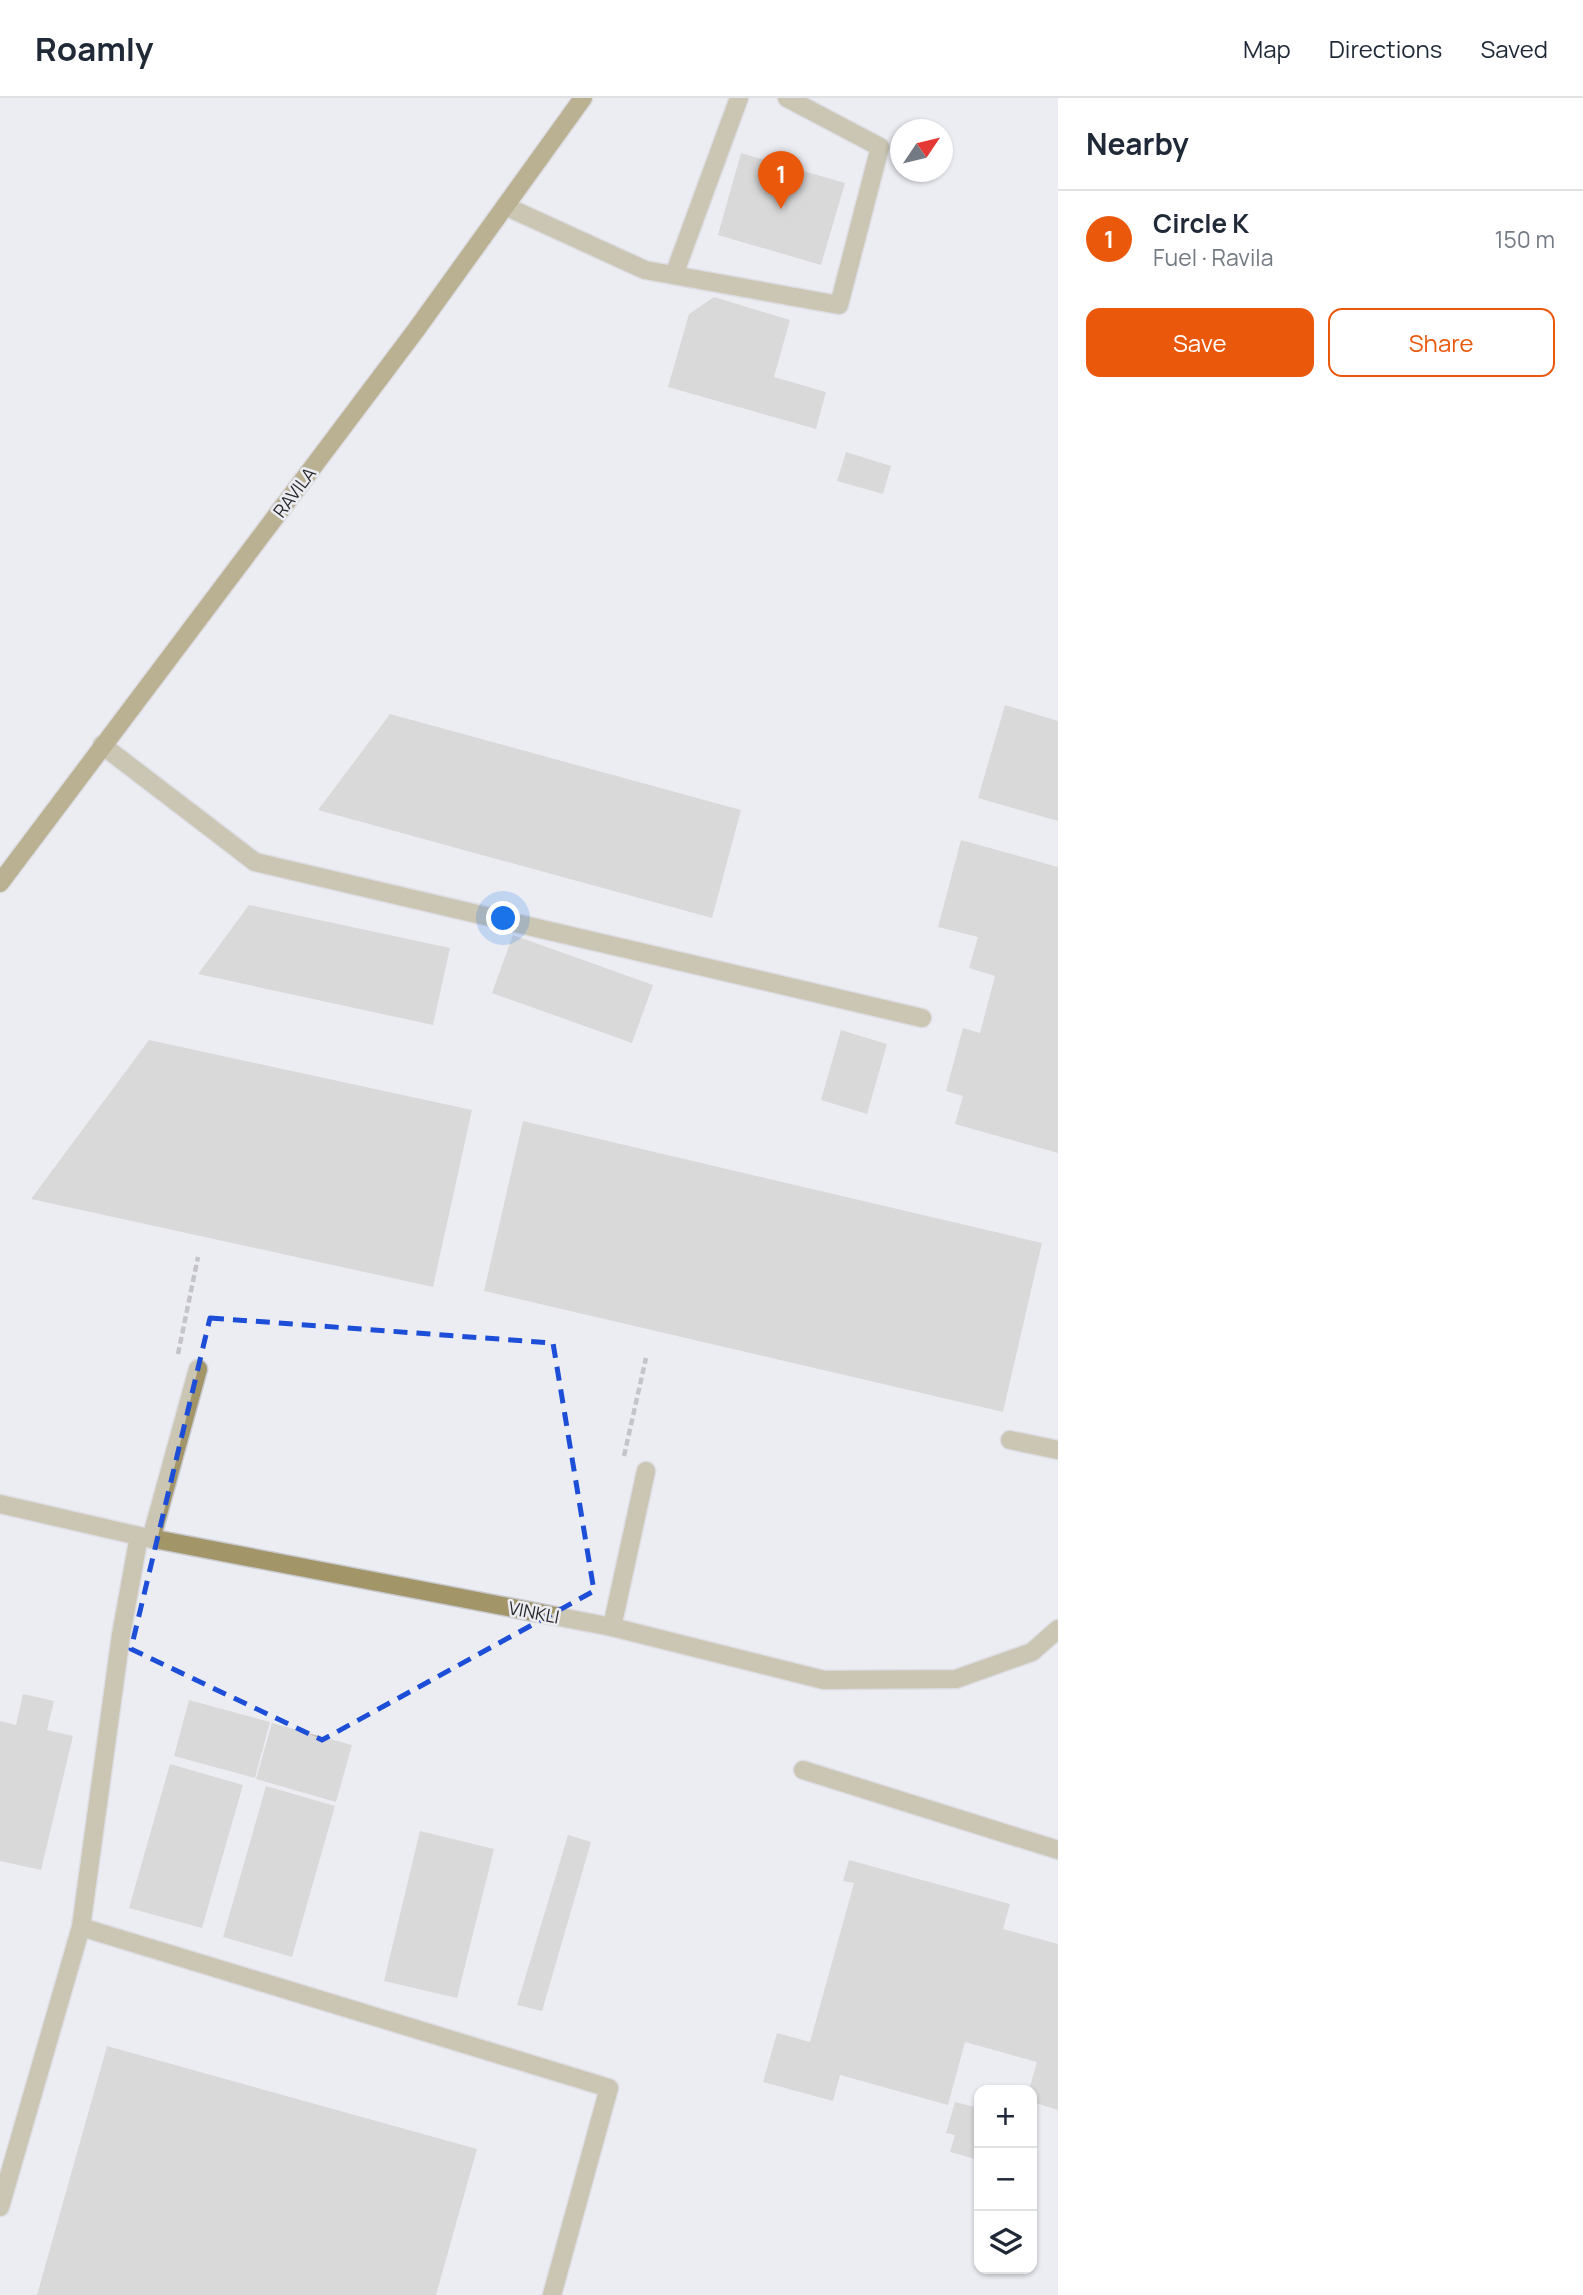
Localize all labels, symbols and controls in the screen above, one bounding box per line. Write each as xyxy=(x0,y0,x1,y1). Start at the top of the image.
text: Roamly xyxy=(35,26,154,71)
text: Map xyxy=(1243,32,1291,65)
text: Directions xyxy=(1329,32,1442,65)
text: Saved xyxy=(1480,32,1548,65)
north arrow xyxy=(890,119,953,182)
text: Nearby xyxy=(1086,123,1189,164)
pin: 1 xyxy=(758,151,804,209)
text: Circle K xyxy=(1153,205,1249,241)
text: 1 xyxy=(1104,223,1114,255)
text: 150 m xyxy=(1495,223,1555,255)
text: Fuel · Ravila xyxy=(1153,241,1273,273)
button: Save xyxy=(1086,308,1314,377)
button: Share xyxy=(1328,308,1555,377)
street label: RAVILA xyxy=(267,461,321,522)
your location xyxy=(486,901,520,935)
street label: VINKLI xyxy=(506,1595,562,1629)
map controls xyxy=(974,2085,1037,2274)
button: + xyxy=(974,2085,1037,2148)
button: − xyxy=(974,2148,1037,2211)
button: layers xyxy=(974,2211,1037,2274)

